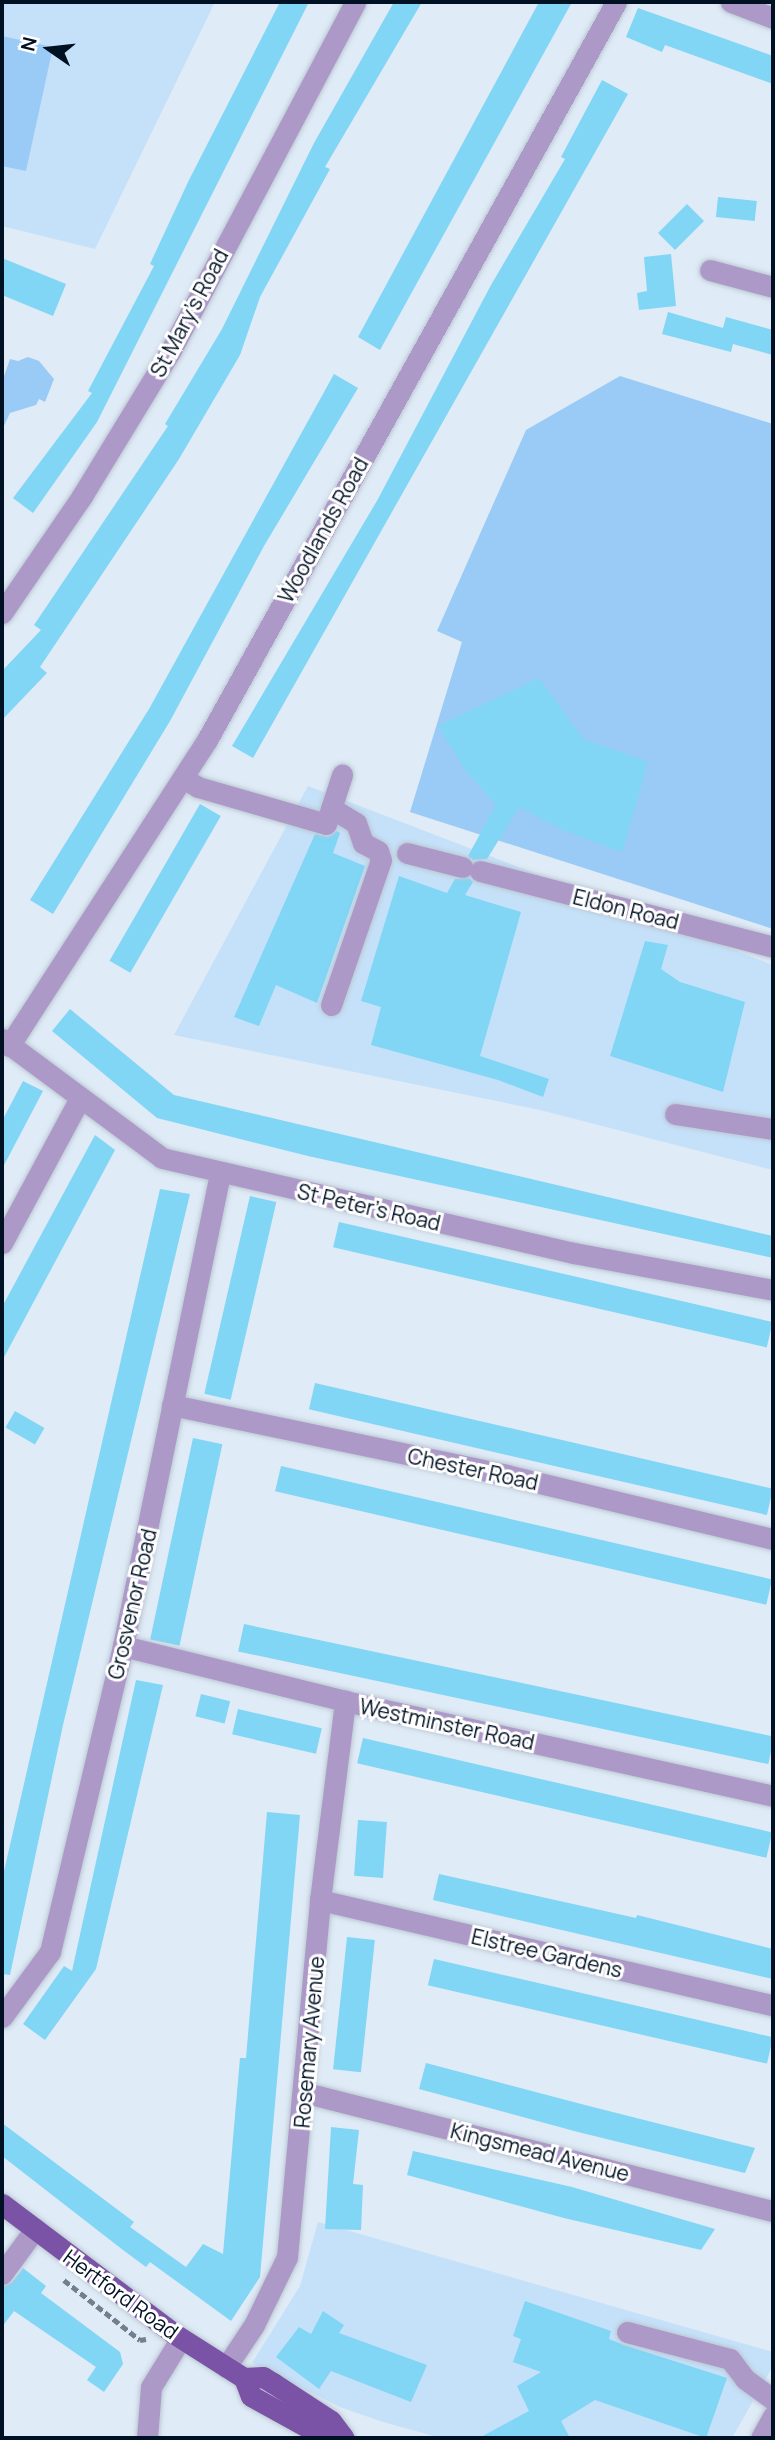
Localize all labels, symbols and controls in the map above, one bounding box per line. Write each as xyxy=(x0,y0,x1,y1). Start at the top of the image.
north arrow xyxy=(14,14,84,84)
text: N xyxy=(14,34,43,54)
street label: St Mary's Road xyxy=(145,245,233,381)
street label: Woodlands Road xyxy=(273,453,373,607)
street label: Eldon Road xyxy=(570,884,682,934)
street label: St Peter's Road xyxy=(295,1178,443,1236)
street label: Chester Road xyxy=(406,1443,540,1495)
street label: Grosvenor Road xyxy=(102,1526,162,1682)
street label: Westminster Road xyxy=(357,1693,537,1755)
street label: Elstree Gardens xyxy=(469,1923,625,1983)
street label: Rosemary Avenue xyxy=(289,1955,329,2129)
street label: Kingsmead Avenue xyxy=(448,2118,632,2186)
street label: Hertford Road xyxy=(59,2244,183,2344)

